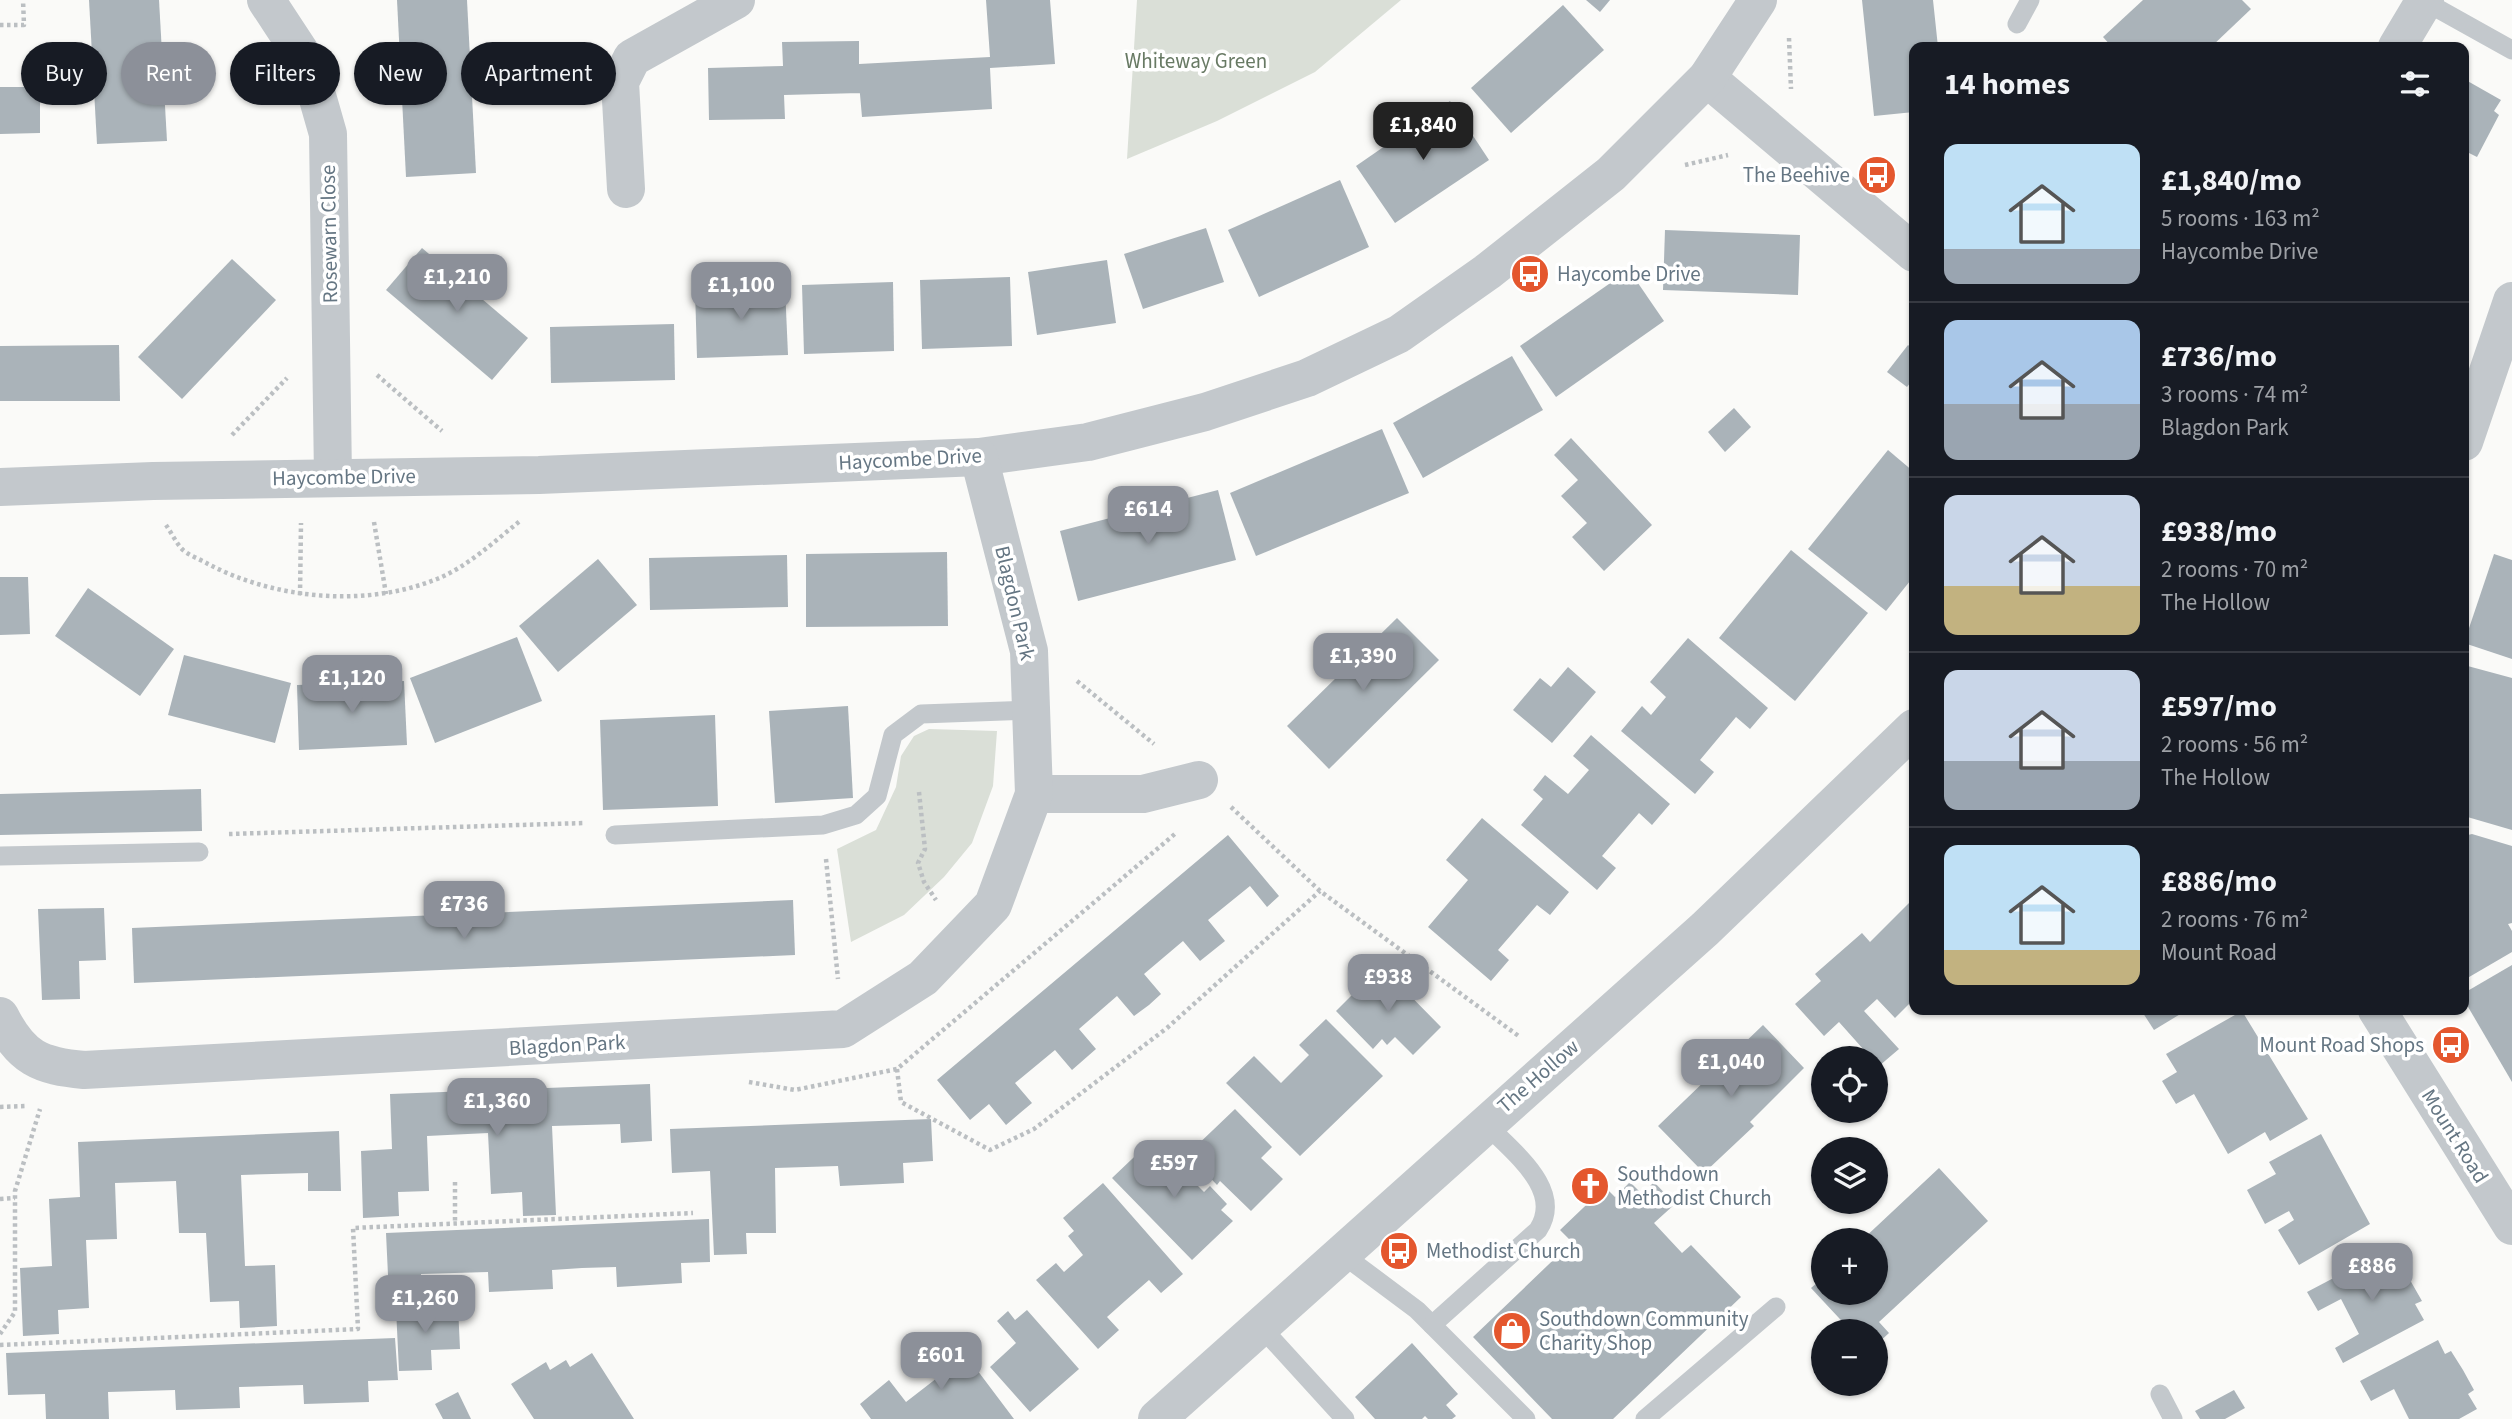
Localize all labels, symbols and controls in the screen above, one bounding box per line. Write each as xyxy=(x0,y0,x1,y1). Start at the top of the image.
chip: Buy xyxy=(21,42,107,105)
chip: Rent xyxy=(121,42,216,105)
chip: Filters xyxy=(230,42,340,105)
chip: New xyxy=(354,42,447,105)
chip: Apartment xyxy=(461,42,616,105)
park label: Whiteway Green xyxy=(1125,46,1267,76)
text: 14 homes xyxy=(1944,63,2070,106)
icon: filters xyxy=(2396,65,2434,103)
pin: £1,840 xyxy=(1366,102,1480,162)
text: £1,840 xyxy=(1389,108,1457,141)
bus stop icon: The Beehive xyxy=(1856,154,1898,196)
text: £1,840/mo xyxy=(2161,159,2302,202)
place label: The Beehive xyxy=(1743,160,1850,190)
street label: Rosewarn Close xyxy=(313,164,345,304)
icon: home xyxy=(2000,172,2084,256)
text: 5 rooms · 163 m² xyxy=(2161,202,2320,235)
text: Haycombe Drive xyxy=(2161,235,2318,268)
bus stop icon: Haycombe Drive xyxy=(1509,253,1551,295)
pin: £1,210 xyxy=(400,254,514,314)
place label: Haycombe Drive xyxy=(1557,259,1701,289)
text: £1,210 xyxy=(423,260,491,293)
pin: £1,100 xyxy=(684,262,798,322)
text: £1,100 xyxy=(707,268,775,301)
text: £736/mo xyxy=(2161,335,2277,378)
icon: home xyxy=(2000,348,2084,432)
text: 3 rooms · 74 m² xyxy=(2161,378,2308,411)
text: Blagdon Park xyxy=(2161,411,2289,444)
street label: Haycombe Drive xyxy=(837,440,983,478)
street label: Haycombe Drive xyxy=(272,461,416,493)
pin: £614 xyxy=(1107,486,1189,546)
text: £614 xyxy=(1124,492,1172,525)
text: £938/mo xyxy=(2161,510,2277,553)
icon: home xyxy=(2000,523,2084,607)
street label: Blagdon Park xyxy=(987,543,1043,664)
text: 2 rooms · 70 m² xyxy=(2161,553,2308,586)
text: The Hollow xyxy=(2161,586,2270,619)
pin: £1,390 xyxy=(1306,634,1420,693)
text: £1,390 xyxy=(1329,639,1397,672)
pin: £1,120 xyxy=(295,656,409,715)
text: £1,120 xyxy=(318,661,386,694)
text: £597/mo xyxy=(2161,685,2277,728)
icon: home xyxy=(2000,698,2084,782)
text: 2 rooms · 56 m² xyxy=(2161,728,2308,761)
text: The Hollow xyxy=(2161,761,2270,794)
text: £886/mo xyxy=(2161,860,2277,903)
icon: home xyxy=(2000,873,2084,957)
pin: £736 xyxy=(423,881,505,941)
text: £736 xyxy=(440,887,488,920)
text: 2 rooms · 76 m² xyxy=(2161,903,2308,936)
text: Mount Road xyxy=(2161,936,2277,969)
pin: £938 xyxy=(1347,954,1429,1014)
text: £938 xyxy=(1364,960,1412,993)
bus stop icon: Mount Road Shops xyxy=(2430,1024,2472,1066)
street label: Blagdon Park xyxy=(508,1027,627,1063)
place label: Mount Road Shops xyxy=(2259,1030,2424,1060)
street label: The Hollow xyxy=(1491,1032,1585,1120)
pin: £1,040 xyxy=(1674,1040,1788,1099)
text: £1,040 xyxy=(1697,1045,1765,1078)
map controls xyxy=(1811,1046,1888,1396)
button: locate xyxy=(1811,1046,1888,1123)
pin: £1,360 xyxy=(440,1078,554,1138)
street label: Mount Road xyxy=(2414,1083,2496,1189)
text: £1,360 xyxy=(463,1084,531,1117)
button: layers xyxy=(1811,1137,1888,1214)
pin: £597 xyxy=(1133,1140,1215,1200)
text: £597 xyxy=(1150,1146,1198,1179)
place label: Southdown Methodist Church xyxy=(1617,1159,1772,1213)
church icon: Southdown Methodist Church xyxy=(1569,1165,1611,1207)
button: + xyxy=(1811,1228,1888,1305)
bus stop icon: Methodist Church xyxy=(1378,1230,1420,1272)
place label: Methodist Church xyxy=(1426,1236,1581,1266)
pin: £886 xyxy=(2331,1244,2413,1303)
text: £886 xyxy=(2348,1249,2396,1282)
pin: £1,260 xyxy=(368,1276,482,1335)
text: £1,260 xyxy=(391,1281,459,1314)
place label: Southdown Community Charity Shop xyxy=(1539,1304,1749,1358)
shop icon: Southdown Community Charity Shop xyxy=(1491,1310,1533,1352)
button: − xyxy=(1811,1319,1888,1396)
pin: £601 xyxy=(900,1332,982,1392)
text: £601 xyxy=(917,1338,965,1371)

